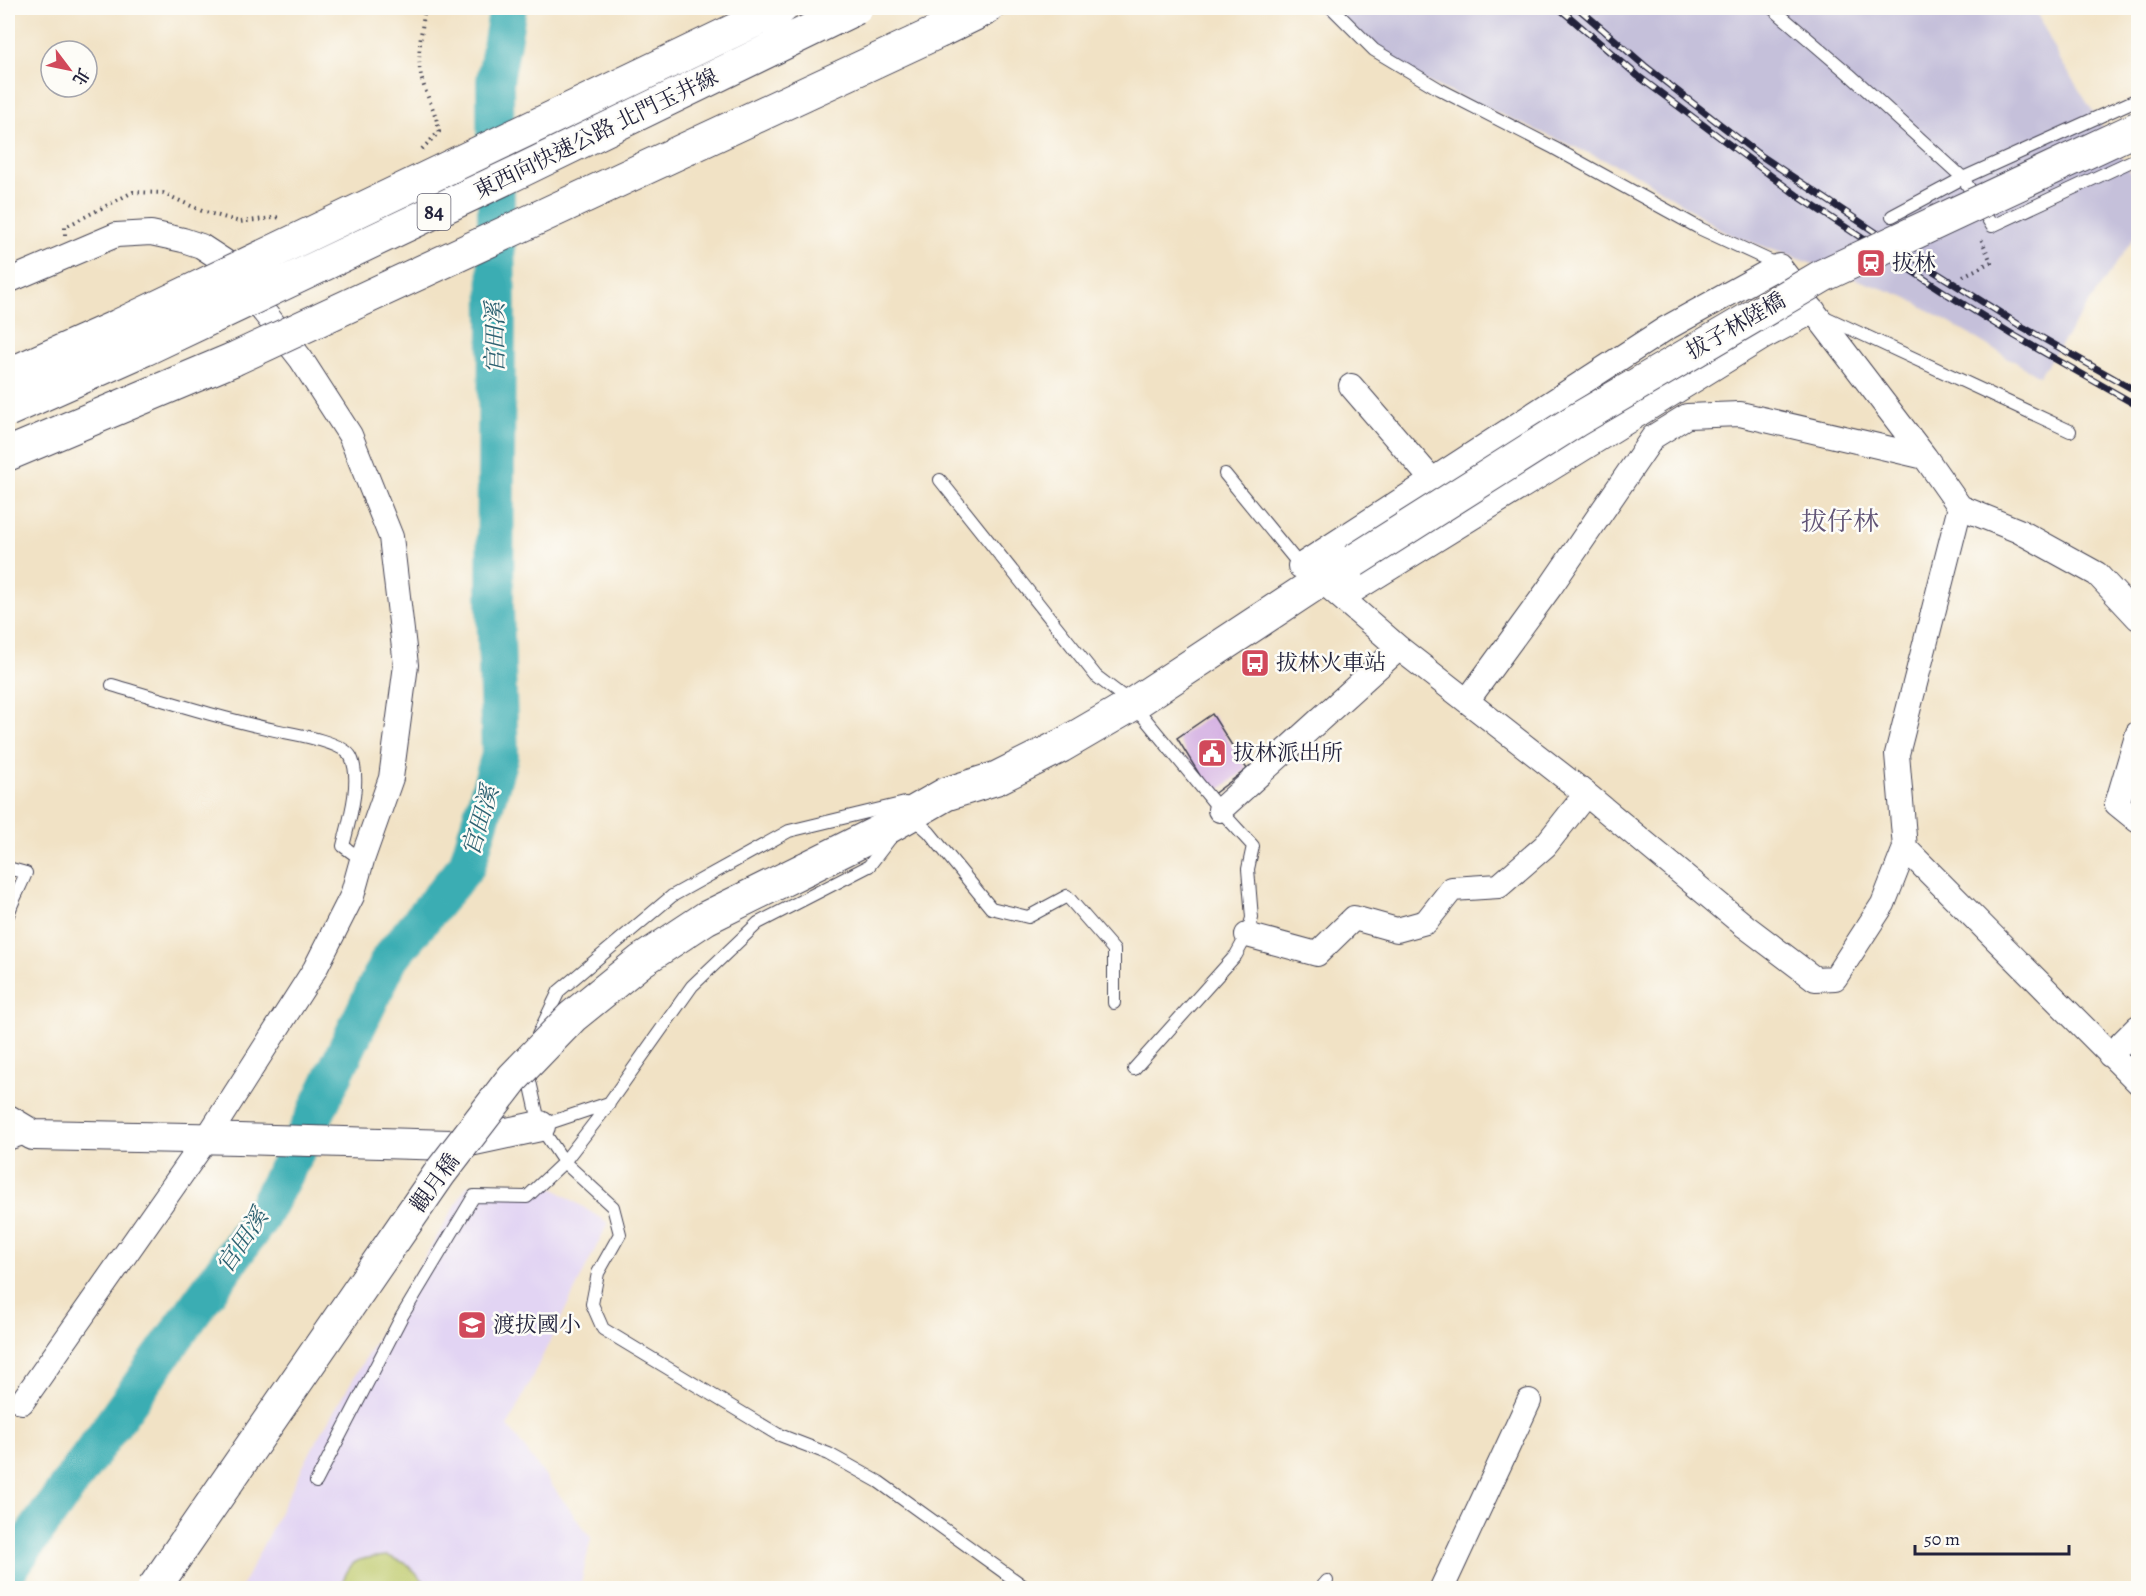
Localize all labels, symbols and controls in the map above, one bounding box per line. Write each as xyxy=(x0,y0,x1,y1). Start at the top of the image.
north arrow xyxy=(39,39,99,99)
street label: 東西向快速公路 北門玉井線 xyxy=(469,62,723,206)
text: 北 xyxy=(67,64,94,89)
road number: 84 xyxy=(418,194,450,230)
station icon: 拔林 xyxy=(1855,247,1887,279)
place label: 拔林 xyxy=(1892,248,1936,278)
street label: 拔子林陸橋 xyxy=(1681,286,1791,366)
water label: 官田溪 xyxy=(479,299,511,374)
district label: 拔仔林 xyxy=(1801,504,1879,539)
bus stop icon: 拔林火車站 xyxy=(1239,647,1271,679)
place label: 拔林火車站 xyxy=(1276,648,1386,678)
public building icon: 拔林派出所 xyxy=(1196,737,1228,769)
place label: 拔林派出所 xyxy=(1233,738,1343,768)
water label: 官田溪 xyxy=(454,779,507,860)
street label: 觀月穚 xyxy=(403,1147,467,1219)
water label: 官田溪 xyxy=(209,1200,277,1280)
school or university icon: 渡拔國小 xyxy=(456,1309,488,1341)
place label: 渡拔國小 xyxy=(493,1310,581,1340)
scale bar xyxy=(1915,1518,2070,1556)
text: 50 m xyxy=(1924,1527,1960,1551)

